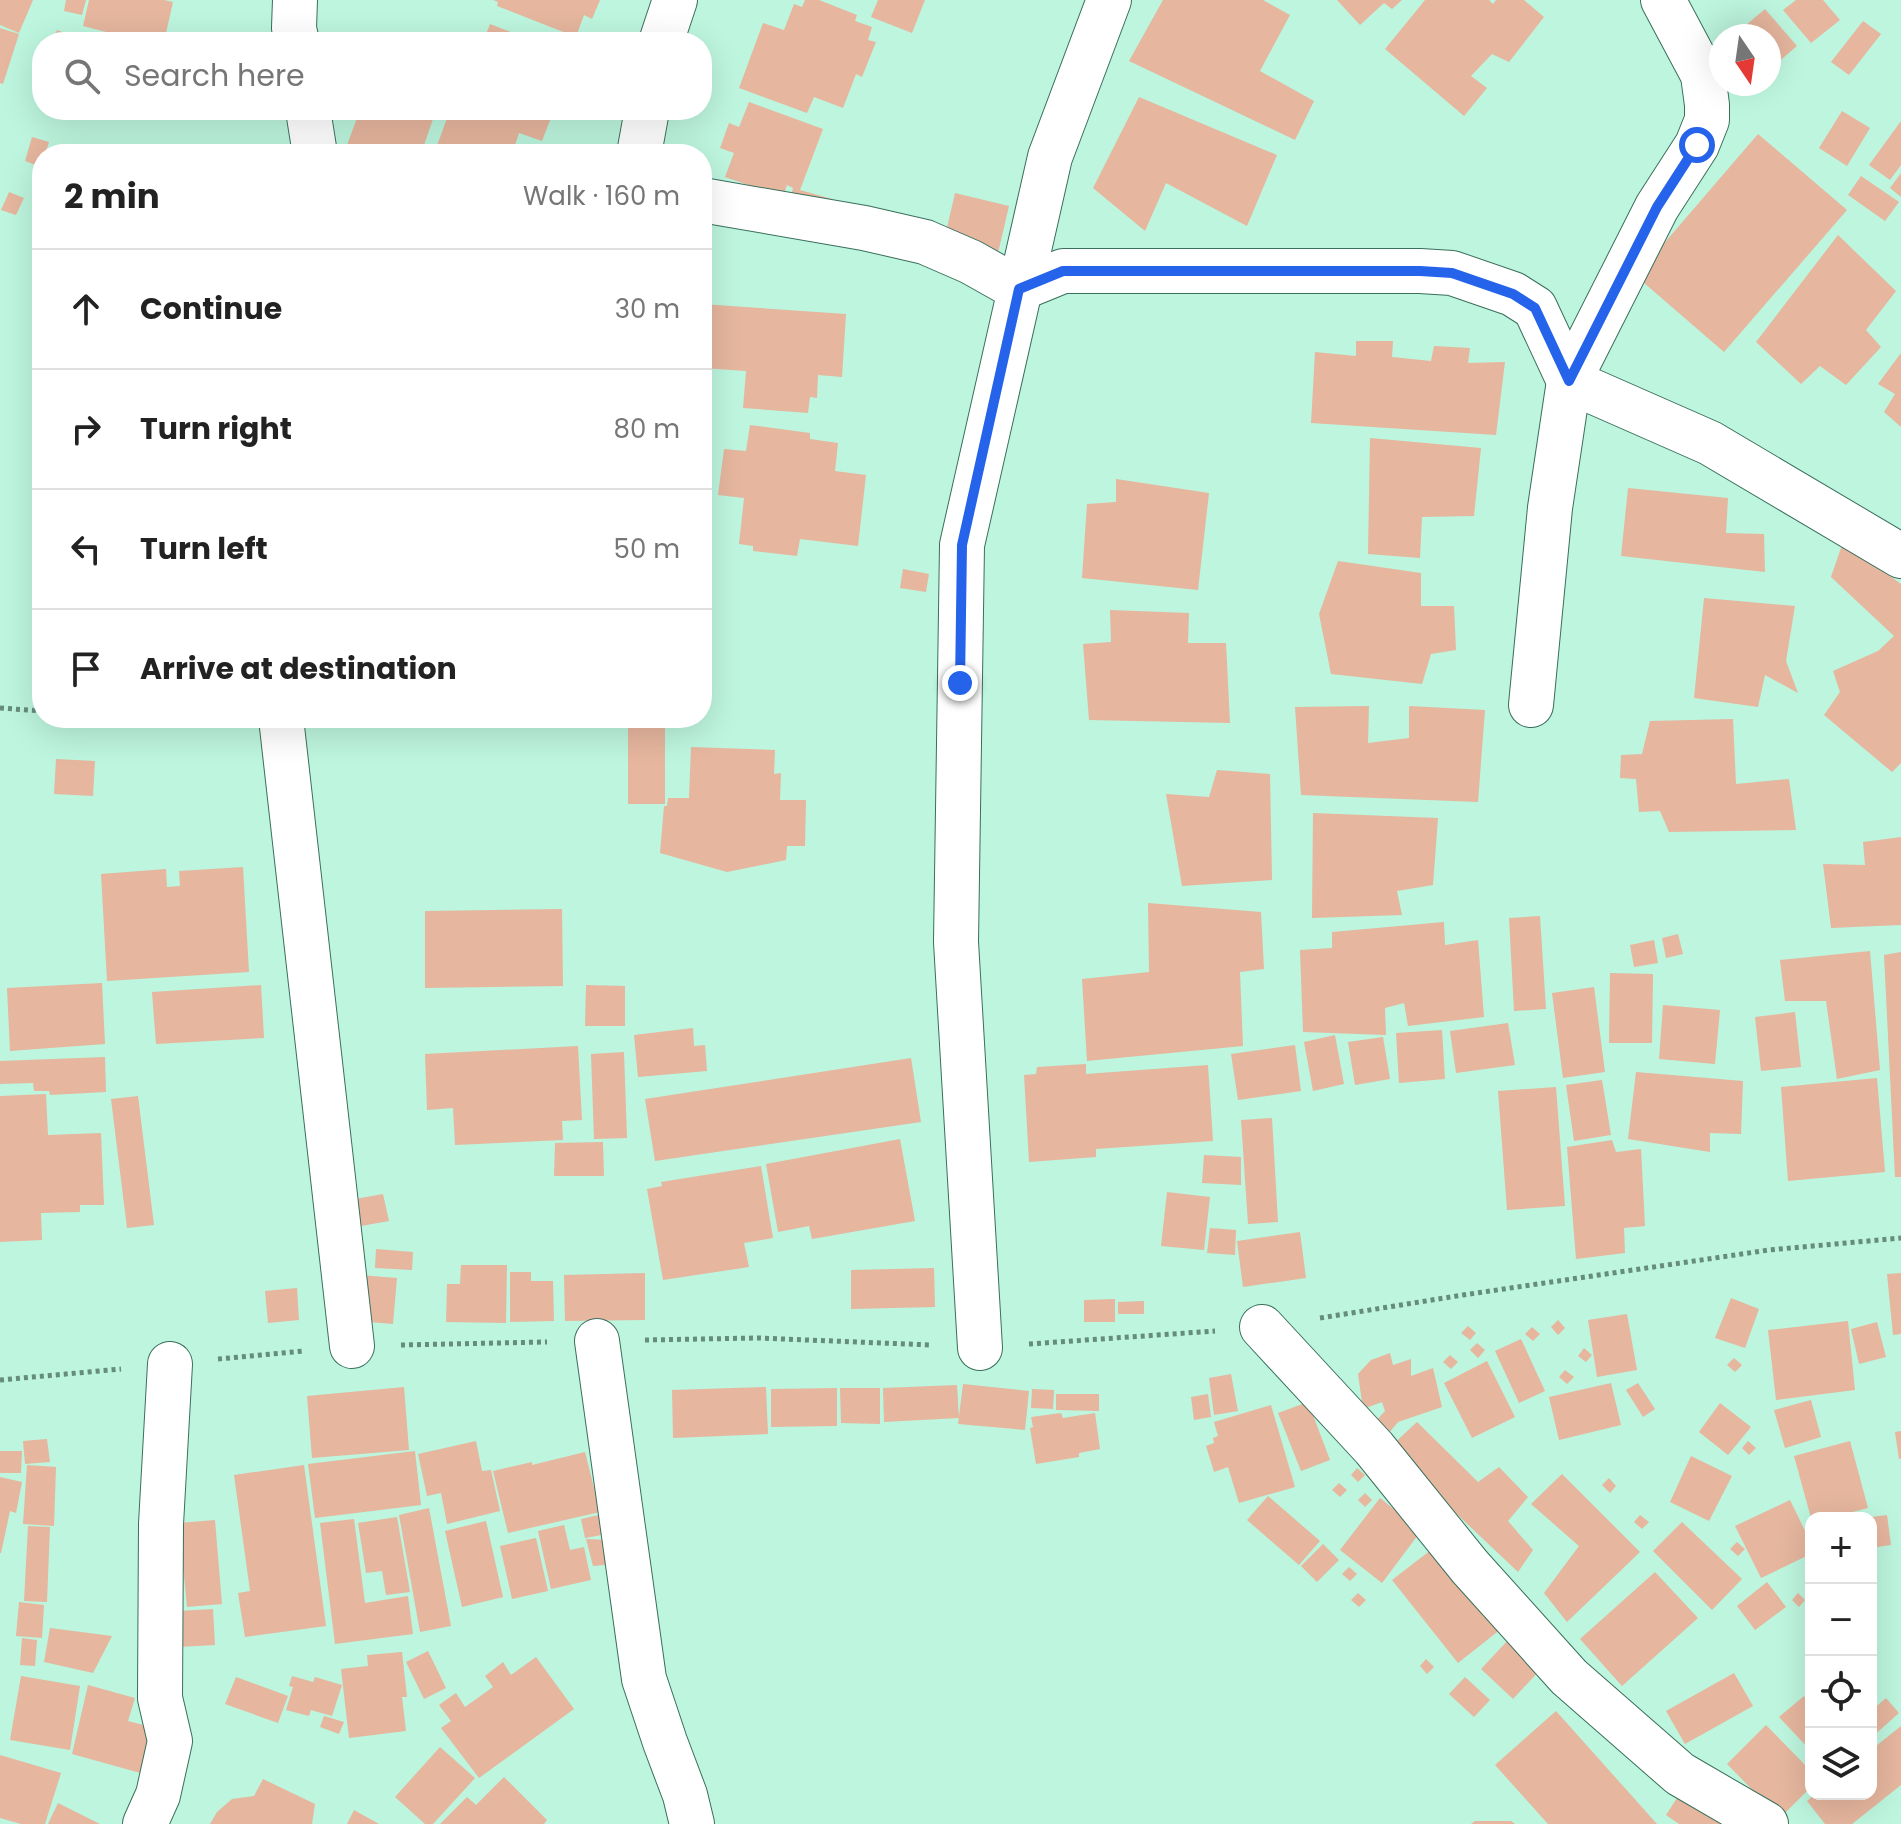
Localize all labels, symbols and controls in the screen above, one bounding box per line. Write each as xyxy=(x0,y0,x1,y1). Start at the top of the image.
north arrow xyxy=(1709,24,1781,96)
search box xyxy=(32,32,712,120)
icon: search xyxy=(60,54,104,98)
text: Search here xyxy=(124,54,305,97)
route start xyxy=(1679,127,1715,163)
text: 2 min xyxy=(64,172,160,220)
text: Walk · 160 m xyxy=(523,178,680,214)
icon: ahead xyxy=(64,287,108,331)
text: Continue xyxy=(140,287,282,330)
text: 30 m xyxy=(615,291,680,327)
icon: right xyxy=(64,407,108,451)
text: Turn right xyxy=(140,407,292,450)
text: 80 m xyxy=(614,411,680,447)
icon: left xyxy=(64,527,108,571)
text: Turn left xyxy=(140,527,268,570)
text: 50 m xyxy=(614,531,680,567)
icon: arrive xyxy=(64,647,108,691)
text: Arrive at destination xyxy=(140,647,457,690)
route end xyxy=(942,665,978,701)
map controls xyxy=(1805,1512,1877,1800)
button: + xyxy=(1805,1512,1877,1584)
button: − xyxy=(1805,1584,1877,1656)
button: locate xyxy=(1805,1656,1877,1728)
button: layers xyxy=(1805,1728,1877,1800)

